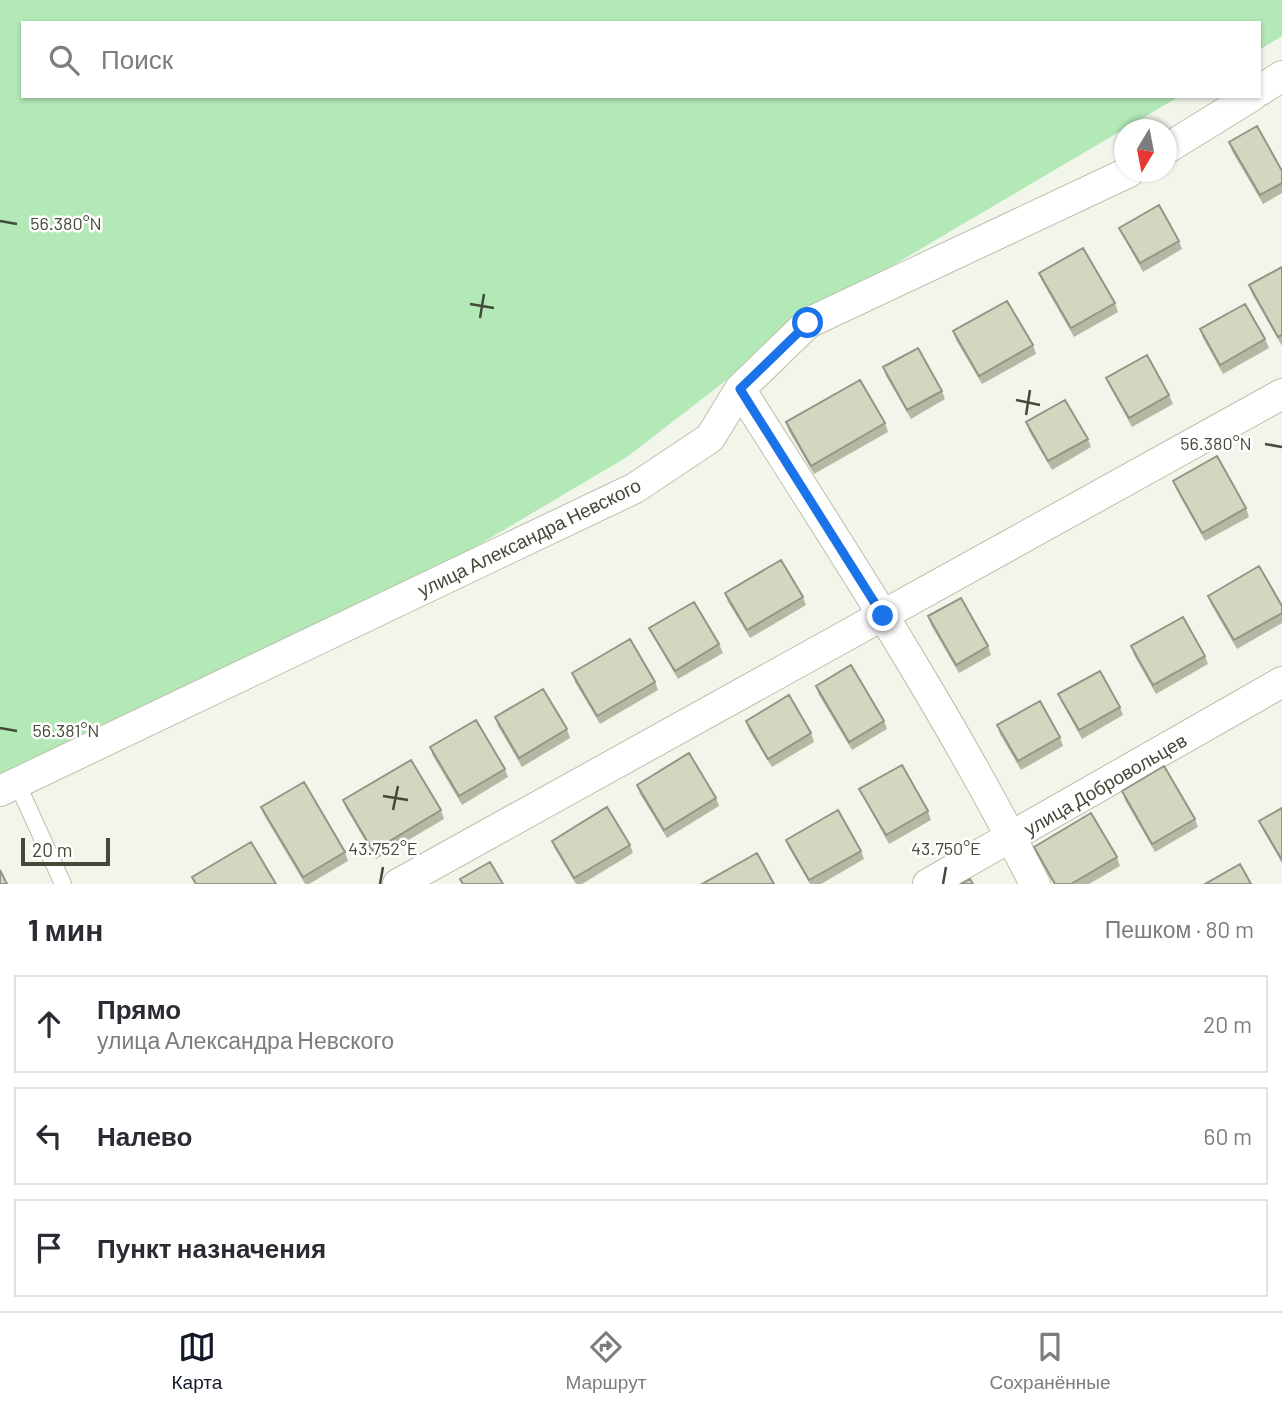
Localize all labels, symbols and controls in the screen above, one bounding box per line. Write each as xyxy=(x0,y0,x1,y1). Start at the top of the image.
search box xyxy=(21,21,1261,98)
icon: search xyxy=(45,41,83,79)
text: Поиск xyxy=(101,43,173,74)
north arrow xyxy=(1114,119,1177,182)
text: 56.380°N xyxy=(30,212,102,234)
route start xyxy=(792,307,823,338)
text: 56.380°N xyxy=(1180,432,1252,454)
street label: улица Александра Невского xyxy=(414,473,644,601)
route end xyxy=(867,600,898,631)
text: 56.381°N xyxy=(33,719,100,741)
street label: улица Добровольцев xyxy=(1020,728,1190,840)
scale bar xyxy=(21,835,110,867)
text: 43.752°E xyxy=(348,837,418,859)
text: 43.750°E xyxy=(911,837,981,859)
text: 20 m xyxy=(32,838,72,861)
text: 1 мин xyxy=(28,911,103,947)
text: Пешком · 80 m xyxy=(1105,915,1254,943)
text: Прямо xyxy=(97,993,181,1024)
icon: ahead xyxy=(30,1005,68,1043)
text: 20 m xyxy=(1203,1010,1252,1038)
text: улица Александра Невского xyxy=(97,1026,394,1054)
icon: left xyxy=(30,1117,68,1155)
text: Налево xyxy=(97,1120,192,1151)
text: 60 m xyxy=(1204,1122,1252,1150)
icon: arrive xyxy=(30,1229,68,1267)
text: Пункт назначения xyxy=(97,1232,326,1263)
tab: Карта xyxy=(172,1328,222,1394)
tab: Маршрут xyxy=(565,1328,646,1394)
tab: Сохранённые xyxy=(989,1328,1110,1394)

